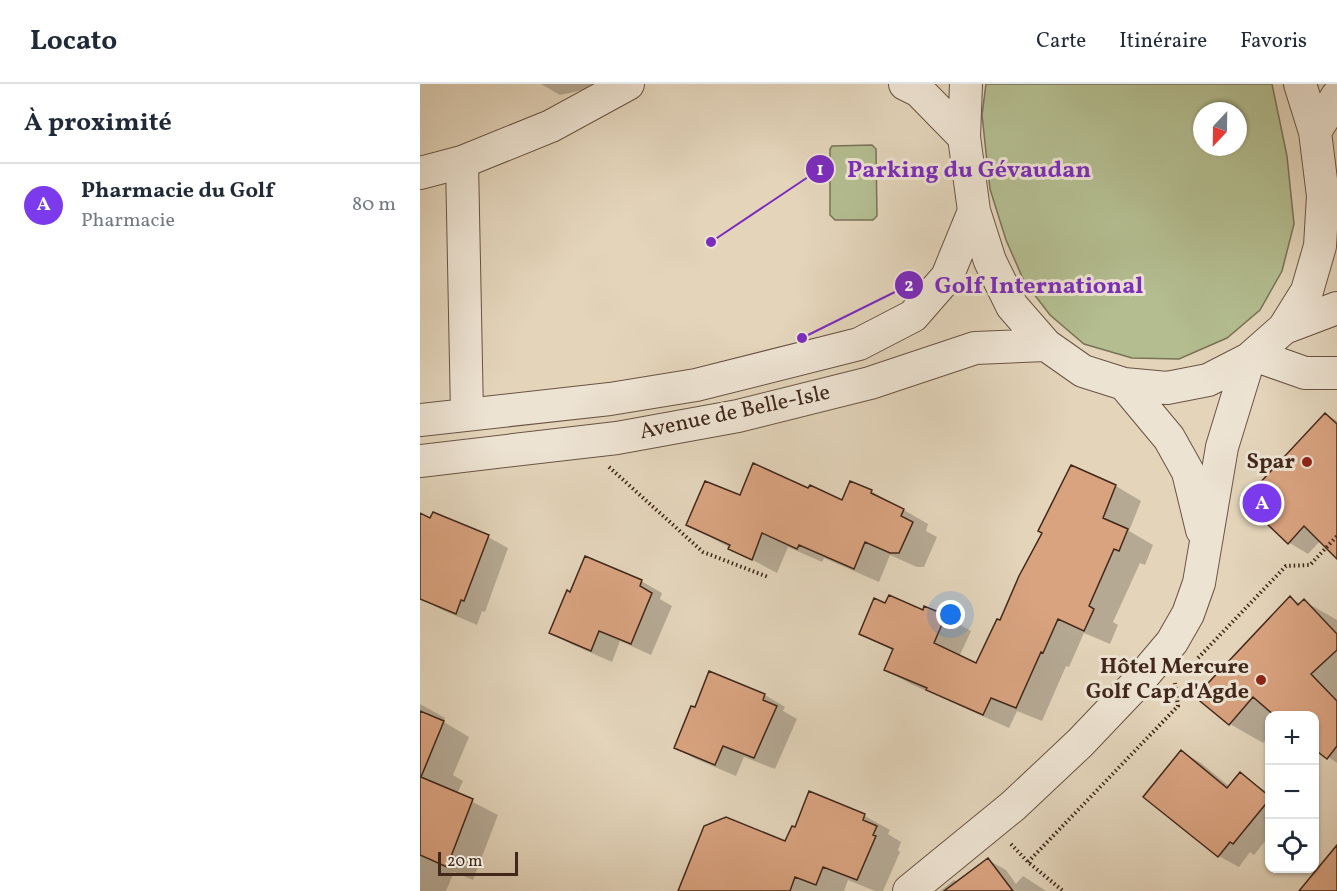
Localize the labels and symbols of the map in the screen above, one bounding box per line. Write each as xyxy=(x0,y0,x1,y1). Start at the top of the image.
north arrow xyxy=(1193,102,1247,156)
callout: Parking du Gévaudan xyxy=(805,148,1103,190)
text: Parking du Gévaudan xyxy=(847,154,1091,188)
text: 1 xyxy=(816,158,824,183)
callout: Golf International xyxy=(894,264,1154,306)
text: Golf International xyxy=(935,270,1143,304)
text: 2 xyxy=(904,274,914,299)
street label: Avenue de Belle-Isle xyxy=(637,378,833,448)
place label: Spar xyxy=(1246,447,1296,478)
marker: Spar xyxy=(1300,455,1314,469)
pin: A xyxy=(1242,480,1282,526)
your location xyxy=(936,600,965,629)
place label: Hôtel Mercure Golf Cap d'Agde xyxy=(1086,652,1249,708)
marker: Hôtel Mercure Golf Cap d'Agde xyxy=(1254,673,1268,687)
scale bar xyxy=(438,849,518,876)

